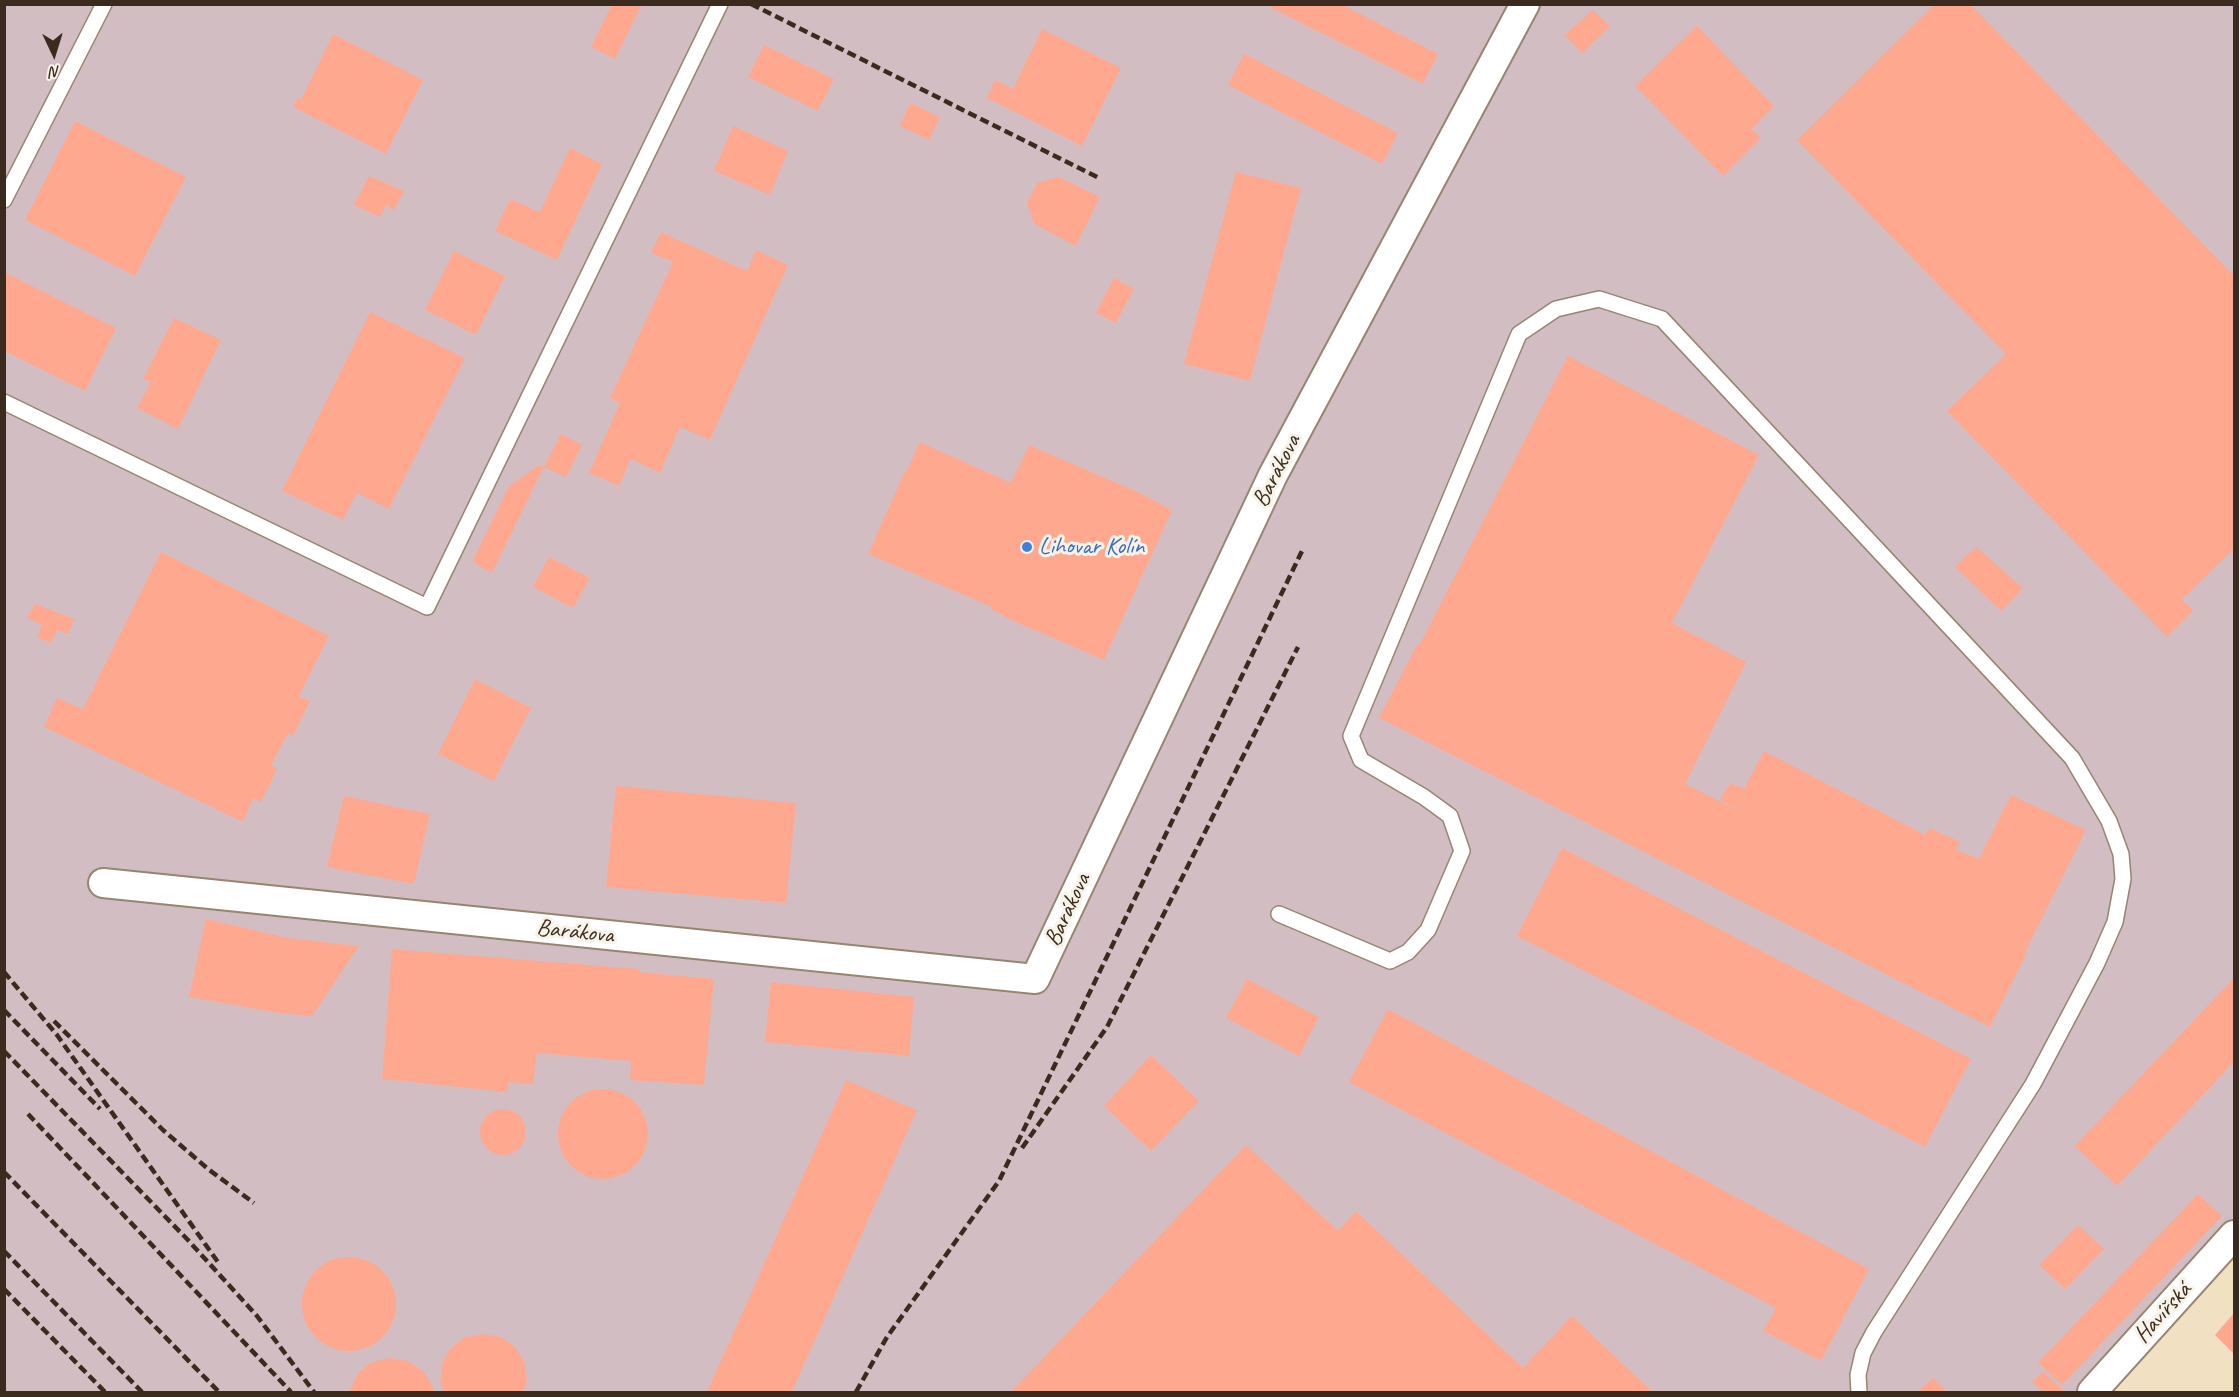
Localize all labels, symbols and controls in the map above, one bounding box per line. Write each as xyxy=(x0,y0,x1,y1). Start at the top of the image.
north arrow xyxy=(24,24,84,84)
text: N xyxy=(50,62,61,82)
street label: Barákova xyxy=(1247,430,1307,512)
place label: Lihovar Kolín xyxy=(1039,533,1144,561)
marker: Lihovar Kolín xyxy=(1020,540,1034,554)
street label: Barákova xyxy=(1039,869,1097,951)
street label: Barákova xyxy=(535,914,615,950)
street label: Havířská xyxy=(2128,1277,2198,1349)

